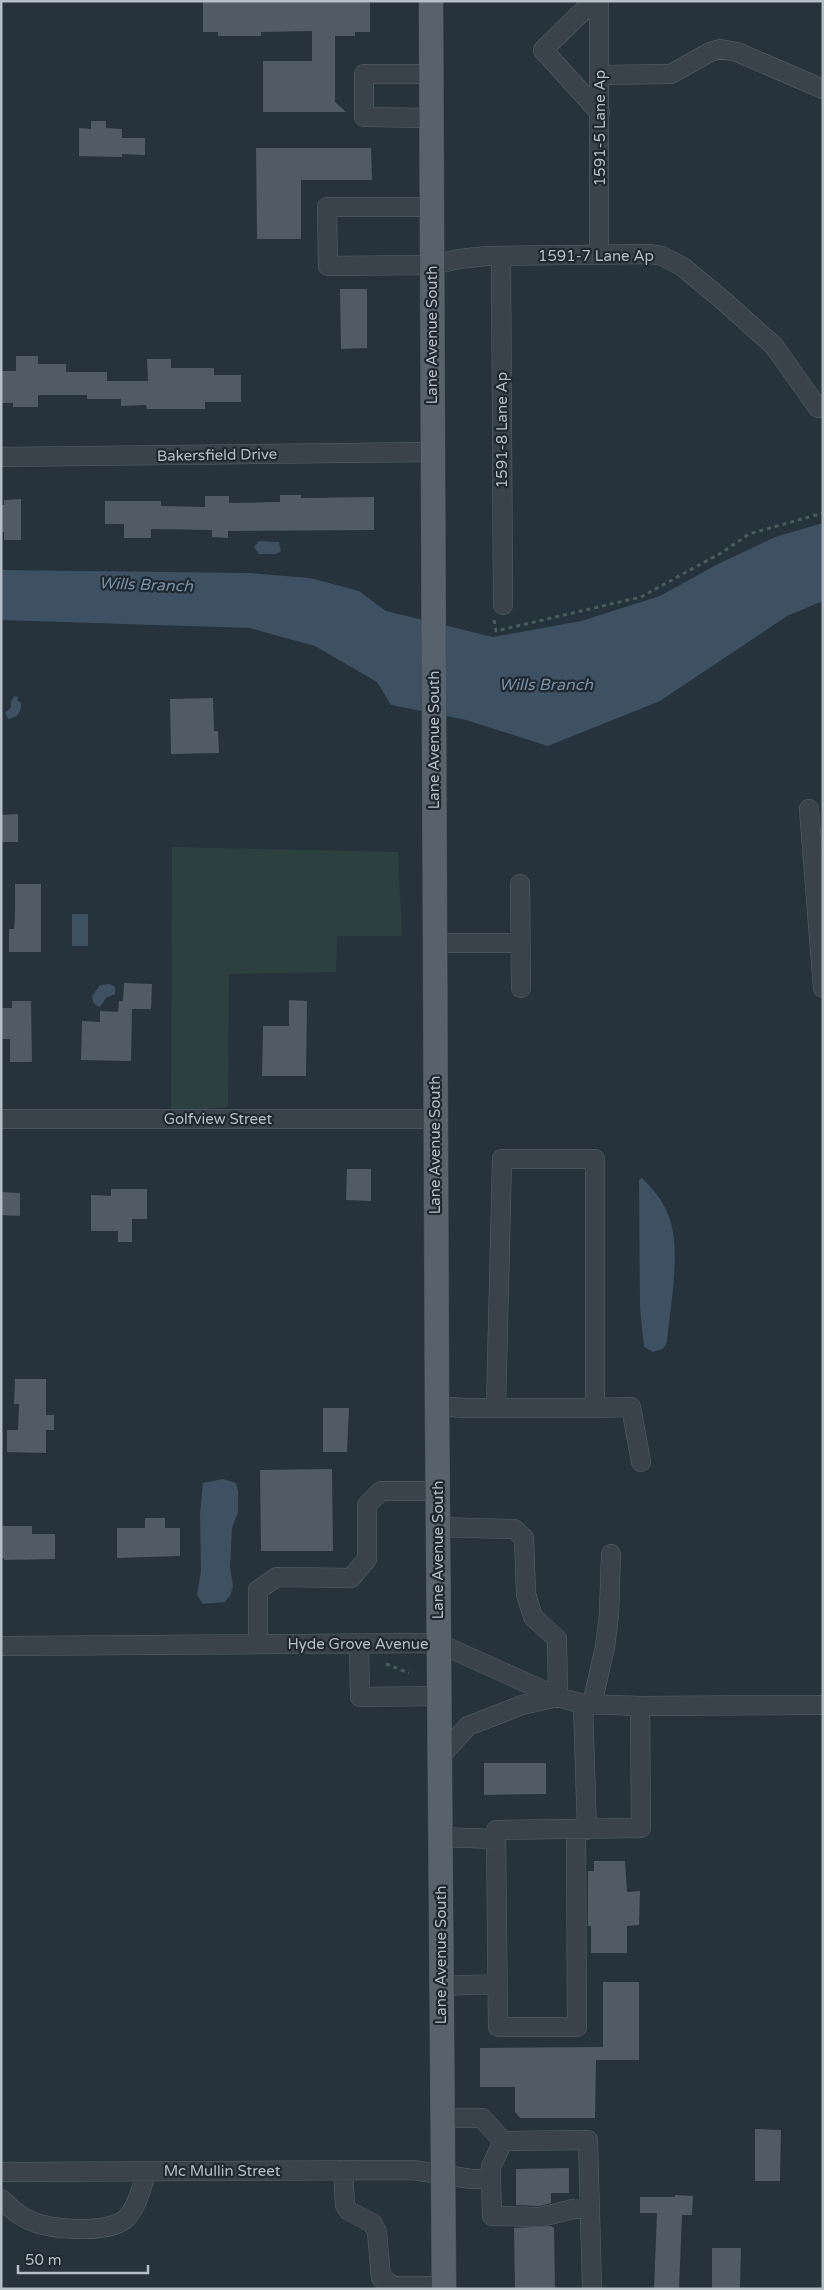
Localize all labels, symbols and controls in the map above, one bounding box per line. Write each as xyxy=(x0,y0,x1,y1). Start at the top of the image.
street label: 1591-5 Lane Ap xyxy=(591,70,609,186)
street label: 1591-7 Lane Ap xyxy=(538,247,654,265)
street label: Lane Avenue South xyxy=(423,266,441,404)
street label: 1591-8 Lane Ap xyxy=(493,372,511,488)
street label: Bakersfield Drive xyxy=(157,445,277,465)
water label: Wills Branch xyxy=(99,573,195,597)
street label: Lane Avenue South xyxy=(425,671,443,809)
water label: Wills Branch xyxy=(499,675,594,695)
street label: Lane Avenue South xyxy=(426,1076,444,1214)
street label: Golfview Street xyxy=(164,1110,273,1128)
street label: Lane Avenue South xyxy=(429,1481,447,1619)
street label: Hyde Grove Avenue xyxy=(288,1635,428,1653)
street label: Lane Avenue South xyxy=(432,1886,450,2024)
street label: Mc Mullin Street xyxy=(164,2162,281,2180)
scale bar xyxy=(18,2242,148,2274)
text: 50 m xyxy=(25,2251,62,2269)

